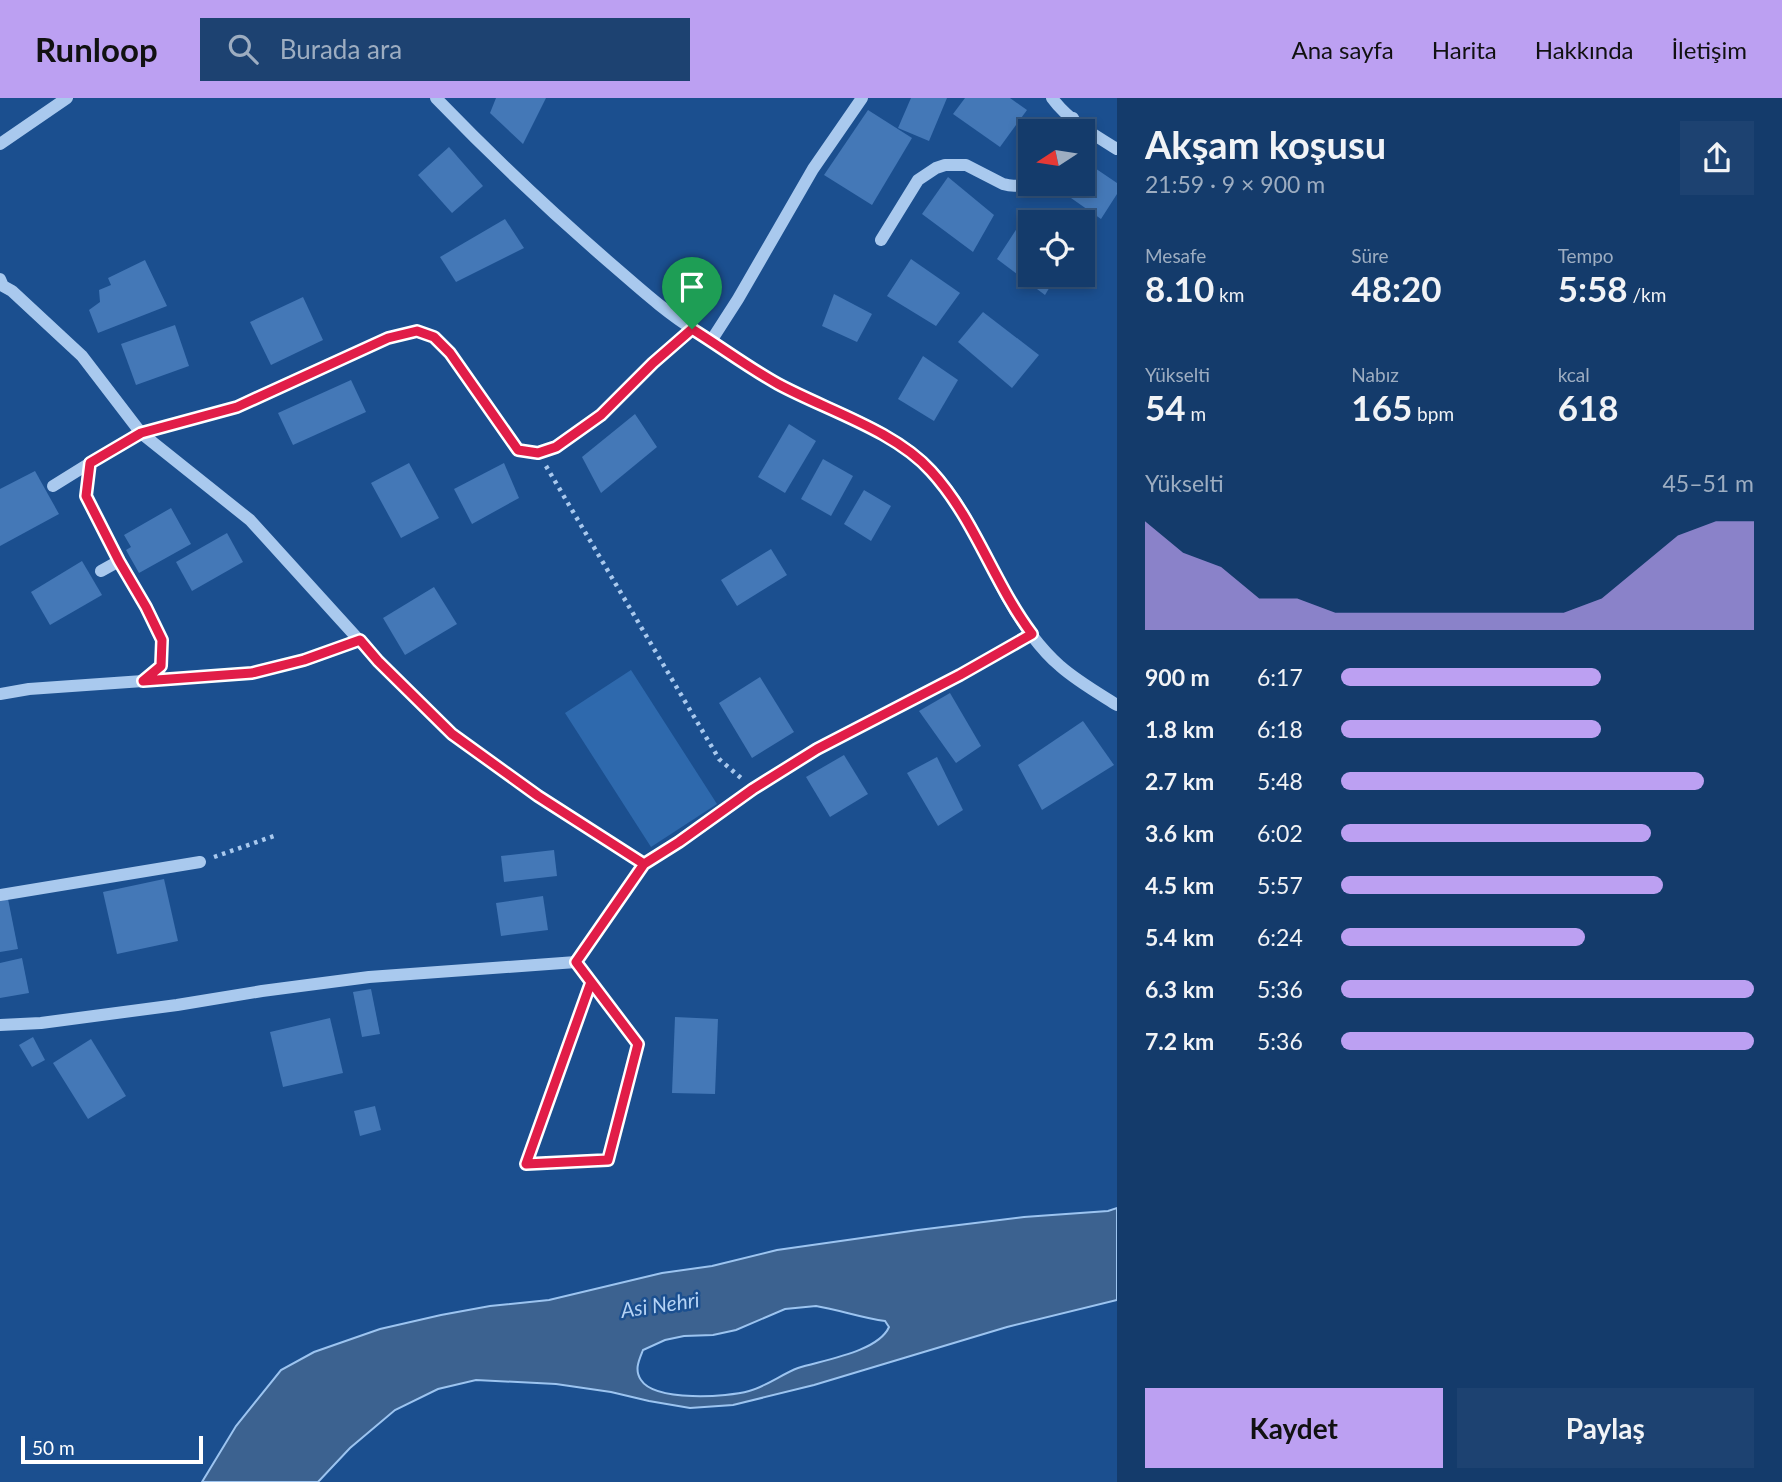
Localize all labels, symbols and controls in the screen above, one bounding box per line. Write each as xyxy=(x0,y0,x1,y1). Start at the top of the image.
search box xyxy=(200,18,690,81)
text: Runloop xyxy=(35,29,158,69)
icon: search xyxy=(224,30,262,68)
text: Burada ara xyxy=(280,33,402,65)
text: Ana sayfa xyxy=(1291,35,1394,64)
text: Harita xyxy=(1432,35,1497,64)
text: Hakkında xyxy=(1535,35,1634,64)
text: İletişim xyxy=(1672,35,1747,64)
north arrow xyxy=(1018,119,1096,196)
map controls xyxy=(1018,119,1095,287)
text: Akşam koşusu xyxy=(1145,121,1386,167)
button: share xyxy=(1680,121,1754,195)
text: 21:59 · 9 × 900 m xyxy=(1145,170,1325,198)
button: locate xyxy=(1018,210,1095,287)
text: Mesafe xyxy=(1145,244,1206,267)
text: Süre xyxy=(1351,244,1389,267)
text: Tempo xyxy=(1558,244,1614,267)
pin xyxy=(662,257,722,329)
text: 8.10 xyxy=(1145,267,1214,309)
text: 48:20 xyxy=(1351,267,1442,309)
text: 5:58 xyxy=(1558,267,1628,309)
icon: arrive xyxy=(673,268,711,306)
text: km xyxy=(1214,283,1244,306)
text: /km xyxy=(1628,283,1666,306)
text: Yükselti xyxy=(1145,363,1210,386)
text: Nabız xyxy=(1351,363,1399,386)
text: kcal xyxy=(1558,363,1590,386)
text: 54 xyxy=(1145,386,1186,428)
text: 165 xyxy=(1351,386,1412,428)
text: 618 xyxy=(1558,386,1619,428)
text: m xyxy=(1186,402,1206,425)
text: bpm xyxy=(1412,402,1454,425)
text: Yükselti xyxy=(1145,469,1224,497)
text: 45–51 m xyxy=(1662,469,1754,497)
text: 900 m xyxy=(1145,663,1210,691)
text: 6:17 xyxy=(1257,663,1303,691)
text: 1.8 km xyxy=(1145,715,1214,743)
text: 6:18 xyxy=(1257,715,1303,743)
text: 2.7 km xyxy=(1145,767,1214,795)
text: 5:48 xyxy=(1257,767,1303,795)
text: 3.6 km xyxy=(1145,819,1214,847)
text: 6:02 xyxy=(1257,819,1303,847)
text: 4.5 km xyxy=(1145,871,1214,899)
text: 5:57 xyxy=(1257,871,1303,899)
text: 5.4 km xyxy=(1145,923,1214,951)
text: 6:24 xyxy=(1257,923,1303,951)
text: 6.3 km xyxy=(1145,975,1214,1003)
text: 5:36 xyxy=(1257,975,1303,1003)
text: 7.2 km xyxy=(1145,1027,1214,1055)
text: 5:36 xyxy=(1257,1027,1303,1055)
water label: Asi Nehri xyxy=(618,1286,701,1322)
button: Kaydet xyxy=(1145,1388,1443,1468)
button: Paylaş xyxy=(1457,1388,1754,1468)
scale bar xyxy=(21,1433,203,1465)
text: 50 m xyxy=(32,1436,75,1459)

